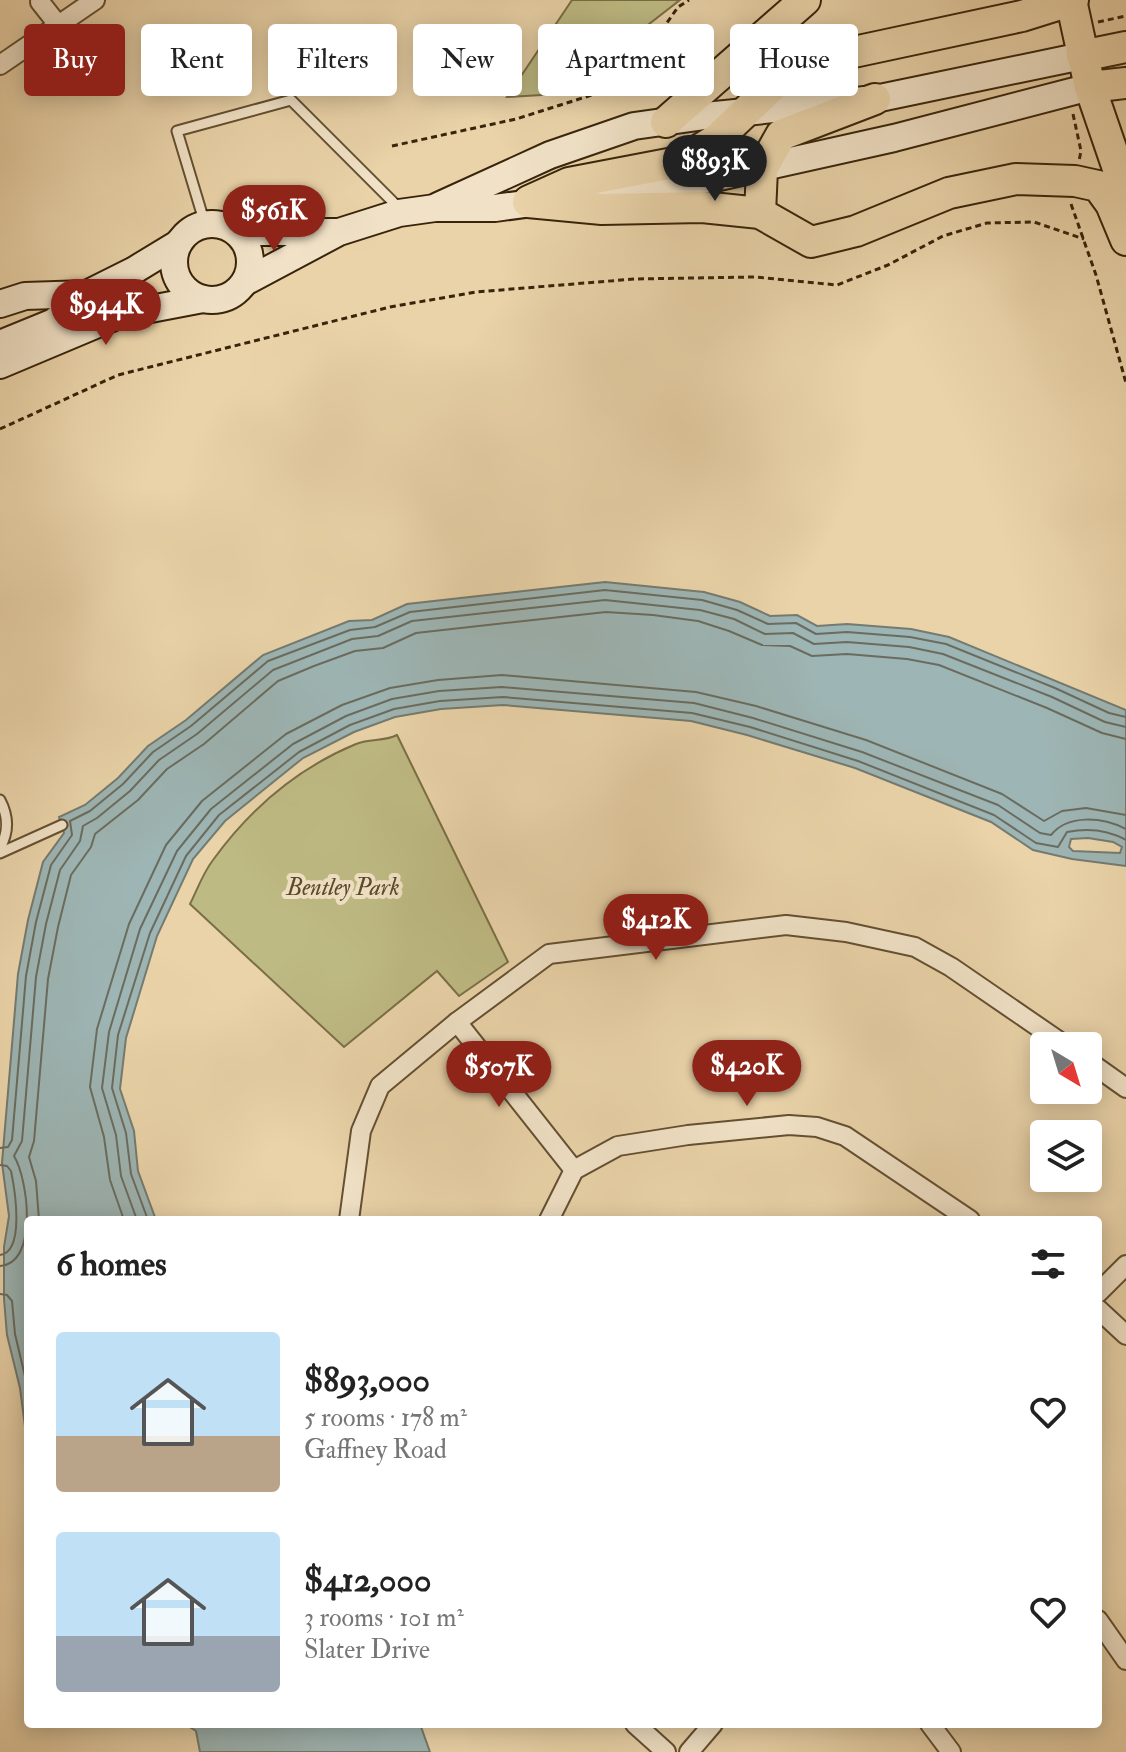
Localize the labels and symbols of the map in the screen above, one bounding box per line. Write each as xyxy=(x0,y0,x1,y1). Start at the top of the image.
pin: $893K xyxy=(659,135,771,203)
pin: $561K xyxy=(218,185,330,253)
pin: $944K xyxy=(50,279,162,347)
park label: Bentley Park xyxy=(285,872,400,903)
pin: $412K xyxy=(600,894,712,962)
north arrow xyxy=(1030,1032,1102,1104)
pin: $420K xyxy=(691,1040,803,1108)
pin: $507K xyxy=(443,1041,555,1109)

